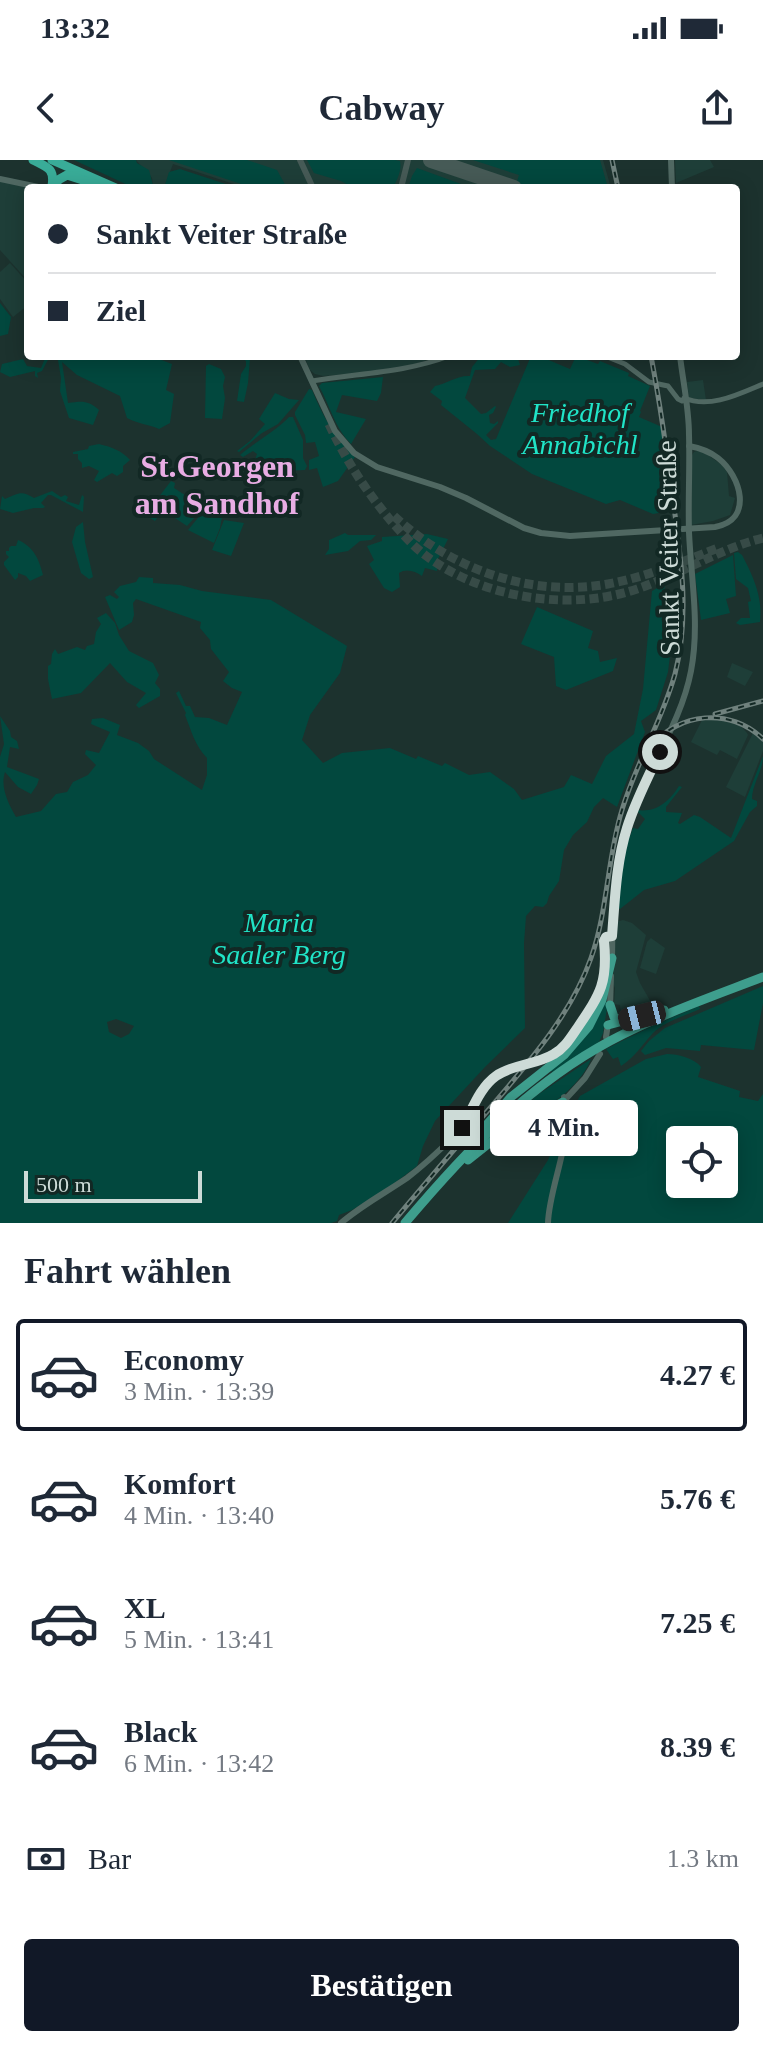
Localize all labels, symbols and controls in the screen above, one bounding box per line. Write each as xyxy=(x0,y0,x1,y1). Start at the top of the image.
text: 13:32 xyxy=(40,11,110,44)
icon: back xyxy=(24,86,68,130)
icon: share xyxy=(695,86,739,130)
text: Cabway xyxy=(318,88,445,128)
text: Sankt Veiter Straße xyxy=(96,217,347,250)
text: Ziel xyxy=(96,294,146,327)
park label: Friedhof Annabichl xyxy=(520,397,638,460)
street label: Sankt Veiter Straße xyxy=(651,440,685,656)
district label: St.Georgen am Sandhof xyxy=(135,448,300,521)
route start xyxy=(642,734,678,770)
park label: Maria Saaler Berg xyxy=(212,907,346,970)
car xyxy=(616,999,668,1033)
callout: 4 Min. xyxy=(490,1100,638,1156)
route end xyxy=(444,1110,480,1146)
text: 4 Min. xyxy=(528,1113,600,1142)
map controls xyxy=(666,1126,738,1198)
button: locate xyxy=(666,1126,738,1198)
scale bar xyxy=(24,1167,202,1203)
text: 500 m xyxy=(36,1172,92,1197)
text: Fahrt wählen xyxy=(24,1251,231,1291)
icon: car xyxy=(28,1339,100,1411)
text: Economy xyxy=(124,1343,244,1376)
text: 4.27 € xyxy=(660,1358,735,1391)
text: 3 Min. · 13:39 xyxy=(124,1377,274,1406)
icon: car xyxy=(28,1463,100,1535)
text: Komfort xyxy=(124,1467,236,1500)
text: 5.76 € xyxy=(660,1482,735,1515)
text: 4 Min. · 13:40 xyxy=(124,1501,274,1530)
icon: car xyxy=(28,1587,100,1659)
text: XL xyxy=(124,1591,166,1624)
text: 7.25 € xyxy=(660,1606,735,1639)
text: 5 Min. · 13:41 xyxy=(124,1625,274,1654)
icon: car xyxy=(28,1711,100,1783)
text: Black xyxy=(124,1715,197,1748)
text: 8.39 € xyxy=(660,1730,735,1763)
text: 6 Min. · 13:42 xyxy=(124,1749,274,1778)
icon: cash xyxy=(24,1837,68,1881)
text: Bar xyxy=(88,1842,131,1875)
text: 1.3 km xyxy=(667,1844,739,1873)
button: Bestätigen xyxy=(24,1939,739,2031)

